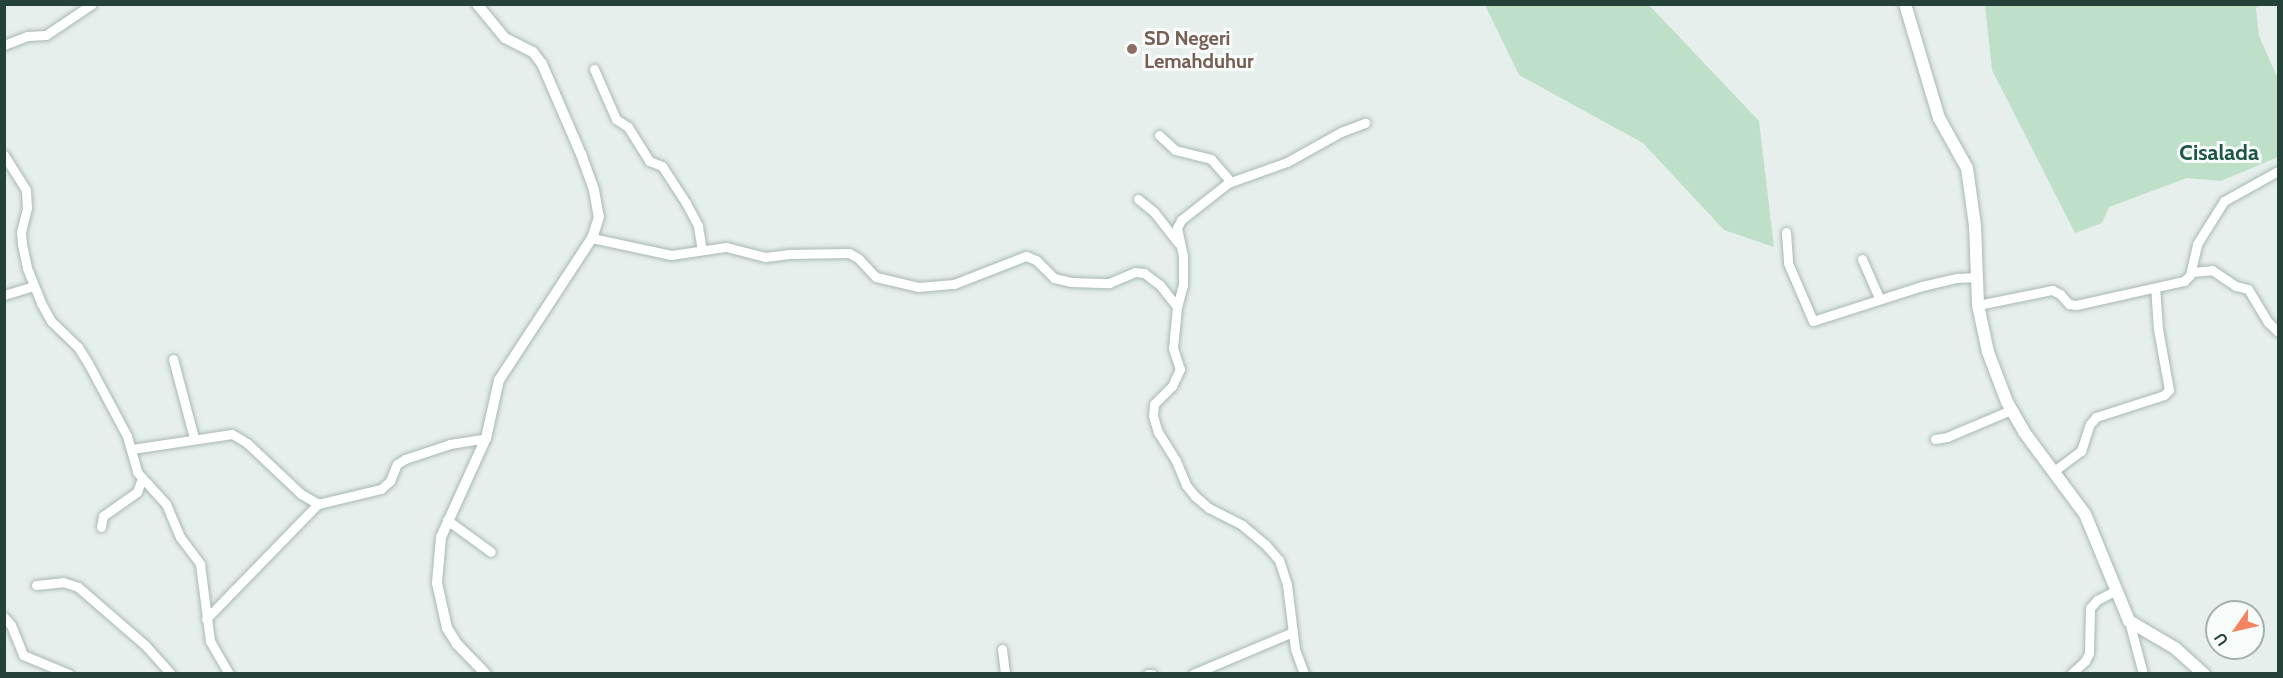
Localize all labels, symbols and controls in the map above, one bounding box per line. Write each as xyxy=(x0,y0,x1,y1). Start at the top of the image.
place label: SD Negeri Lemahduhur xyxy=(1144,26,1254,73)
marker: SD Negeri Lemahduhur xyxy=(1125,42,1139,56)
district label: Cisalada xyxy=(2179,140,2259,166)
north arrow xyxy=(2205,600,2265,660)
text: U xyxy=(2210,629,2232,649)

